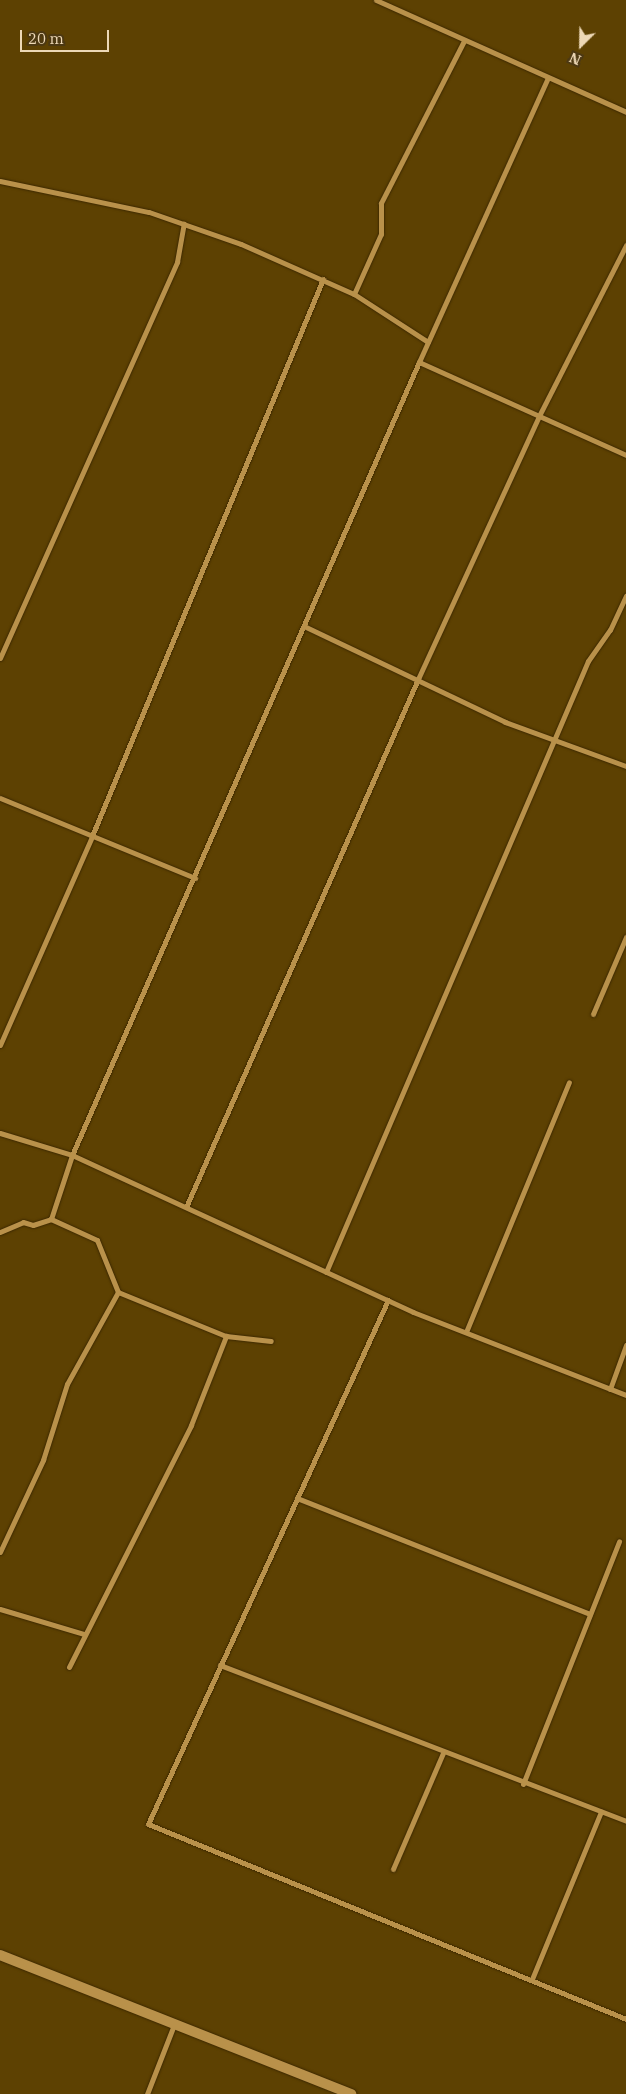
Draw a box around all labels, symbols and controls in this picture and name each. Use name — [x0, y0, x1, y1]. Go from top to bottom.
scale bar — [22, 20, 111, 52]
north arrow — [556, 20, 606, 70]
text: 20 m — [28, 29, 64, 48]
text: N — [567, 48, 584, 69]

